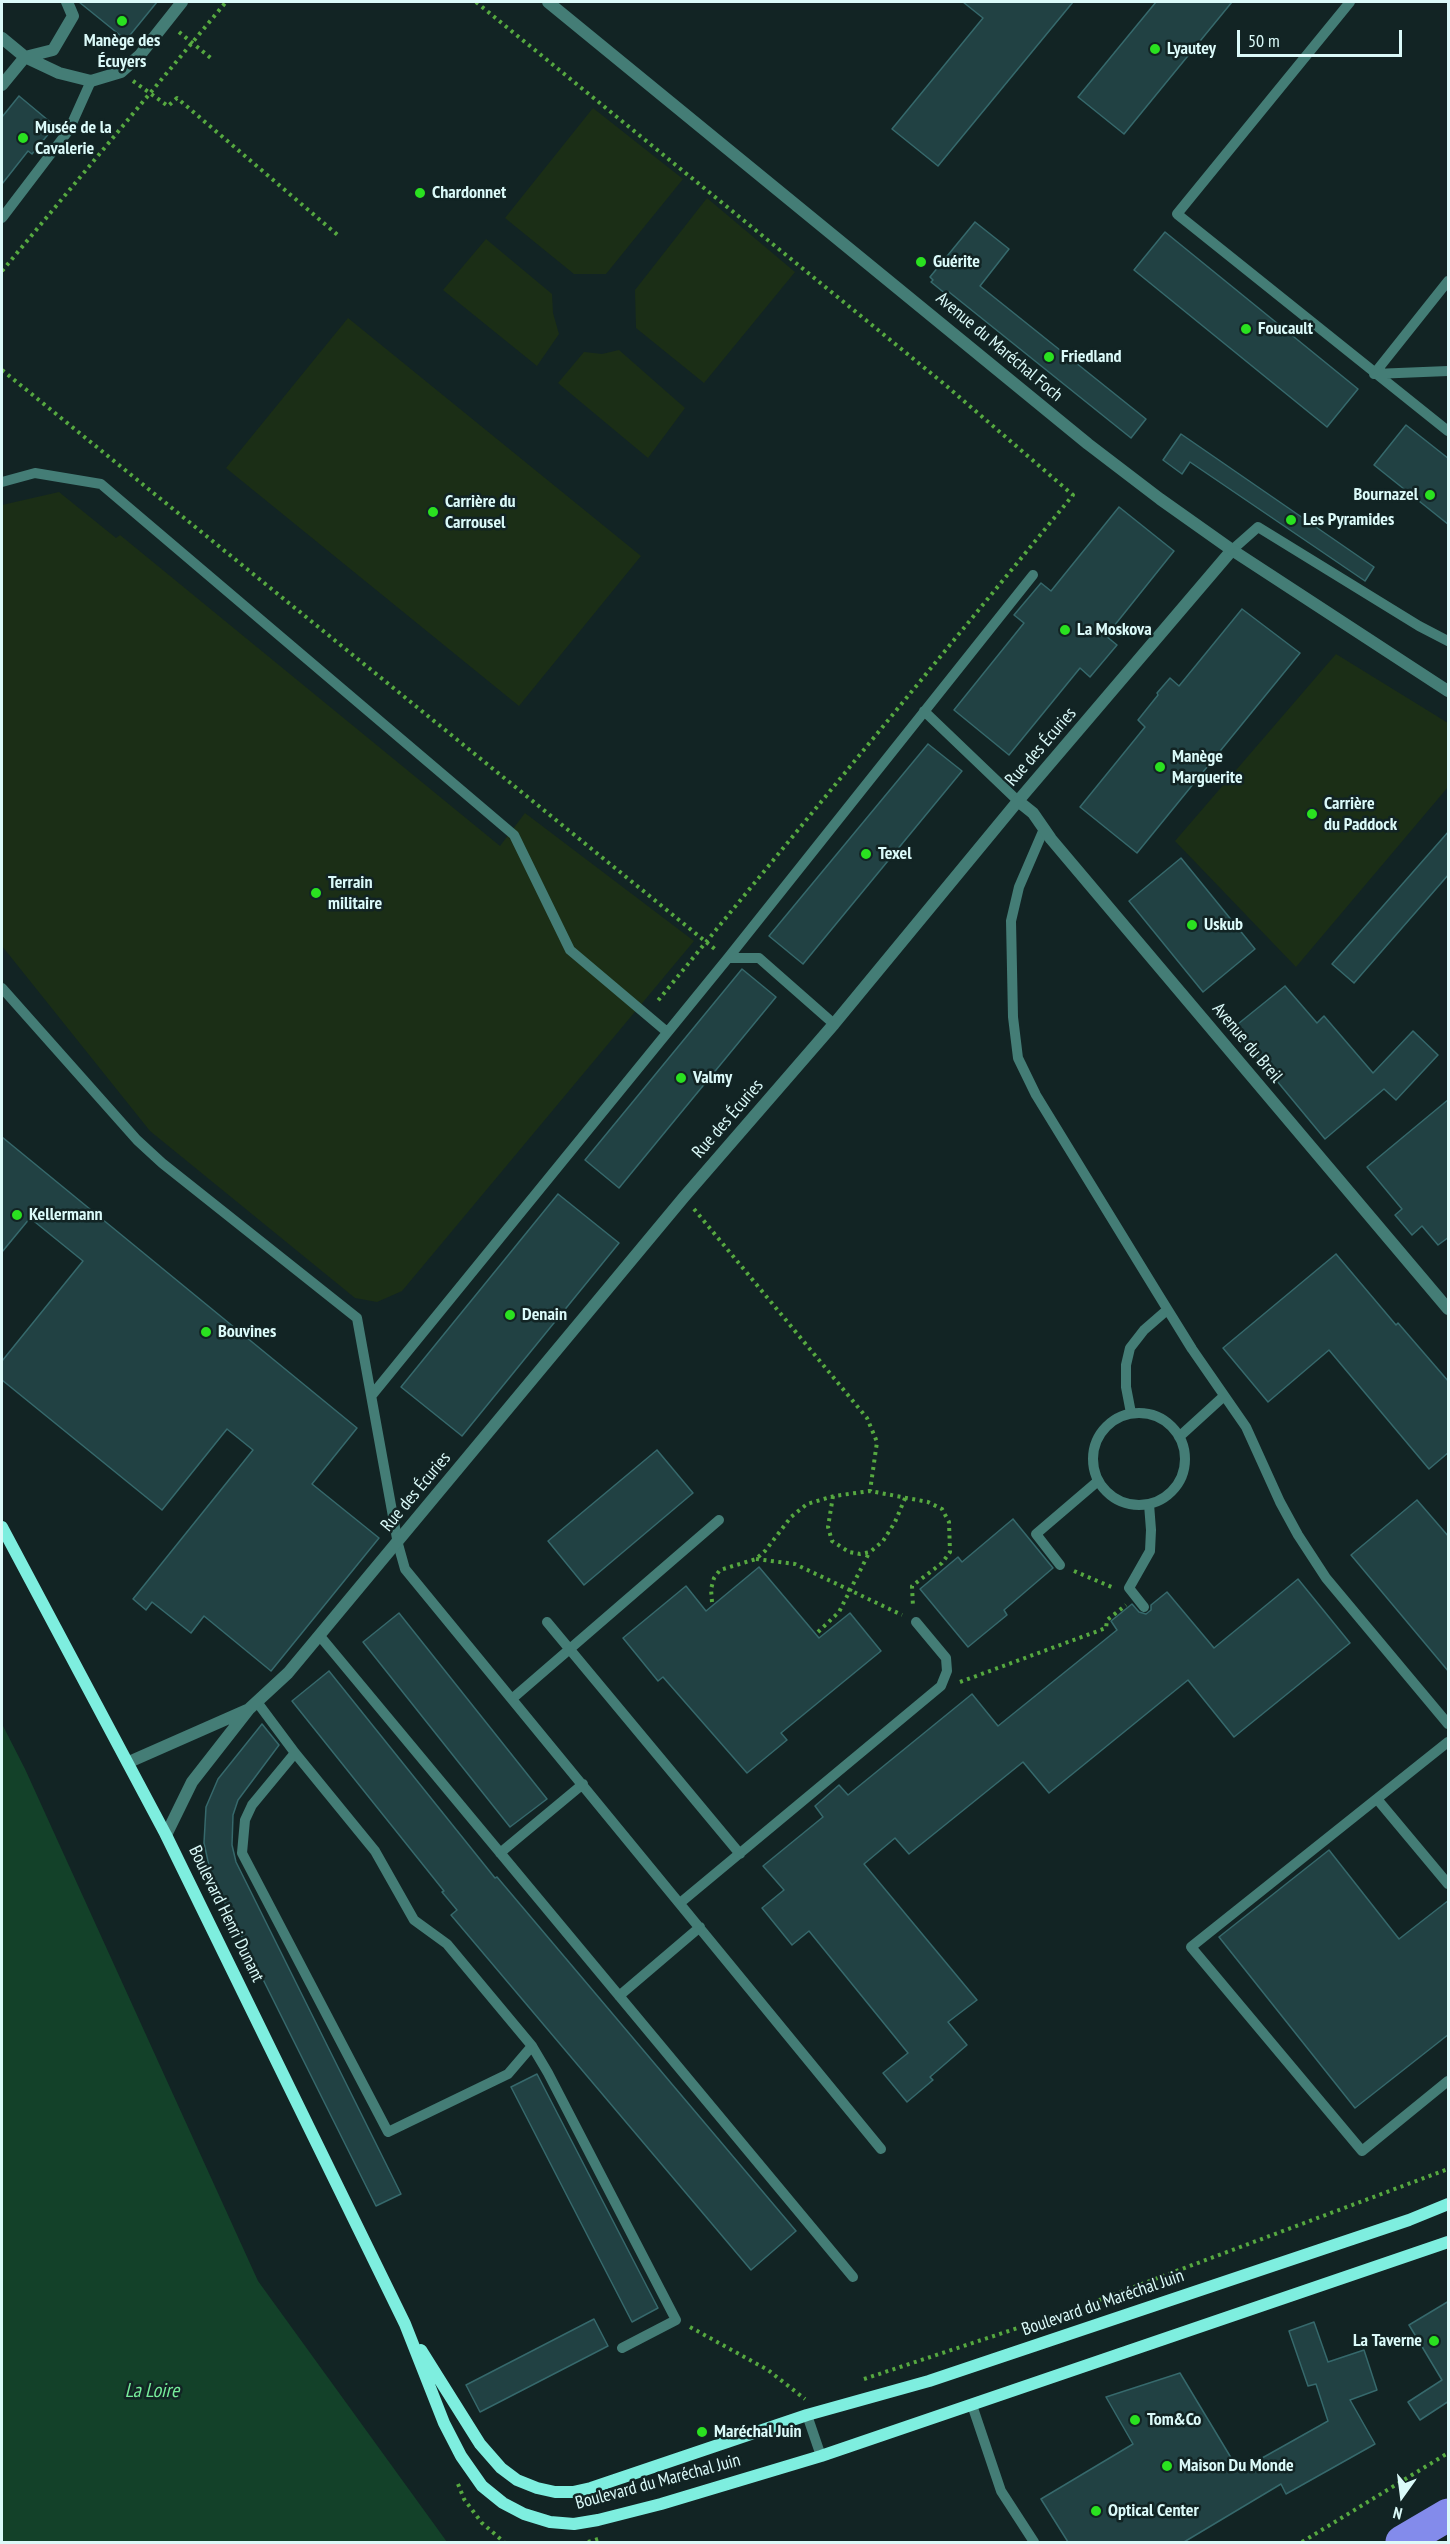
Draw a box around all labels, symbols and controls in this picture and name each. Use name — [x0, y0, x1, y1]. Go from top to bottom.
marker: Manège des Écuyers — [115, 14, 129, 28]
scale bar — [1240, 18, 1405, 56]
text: 50 m — [1248, 29, 1280, 52]
place label: Manège des Écuyers — [84, 30, 160, 72]
place label: Lyautey — [1167, 38, 1216, 60]
marker: Lyautey — [1148, 42, 1162, 56]
place label: Musée de la Cavalerie — [35, 117, 112, 160]
marker: Musée de la Cavalerie — [16, 131, 30, 145]
place label: Chardonnet — [432, 182, 506, 204]
marker: Chardonnet — [413, 186, 427, 200]
place label: Guérite — [933, 251, 980, 273]
marker: Guérite — [914, 255, 928, 269]
street label: Avenue du Maréchal Foch — [931, 288, 1067, 406]
place label: Foucault — [1258, 318, 1313, 340]
marker: Foucault — [1239, 322, 1253, 336]
place label: Friedland — [1061, 346, 1121, 368]
marker: Friedland — [1042, 350, 1056, 364]
place label: Bournazel — [1354, 484, 1418, 506]
marker: Bournazel — [1423, 488, 1437, 502]
place label: Carrière du Carrousel — [445, 491, 516, 534]
marker: Carrière du Carrousel — [426, 505, 440, 519]
place label: Les Pyramides — [1303, 509, 1394, 531]
marker: Les Pyramides — [1284, 513, 1298, 527]
place label: La Moskova — [1077, 619, 1152, 641]
marker: La Moskova — [1058, 623, 1072, 637]
street label: Rue des Écuries — [1001, 703, 1081, 791]
place label: Manège Marguerite — [1172, 746, 1243, 789]
marker: Manège Marguerite — [1153, 760, 1167, 774]
place label: Carrière du Paddock — [1324, 793, 1397, 836]
marker: Carrière du Paddock — [1305, 807, 1319, 821]
place label: Texel — [878, 843, 912, 865]
marker: Texel — [859, 847, 873, 861]
place label: Terrain militaire — [328, 872, 382, 914]
marker: Terrain militaire — [309, 886, 323, 900]
place label: Uskub — [1204, 914, 1243, 936]
marker: Uskub — [1185, 918, 1199, 932]
street label: Avenue du Breil — [1207, 999, 1287, 1087]
place label: Valmy — [693, 1067, 732, 1089]
marker: Valmy — [674, 1071, 688, 1085]
street label: Rue des Écuries — [688, 1075, 768, 1163]
place label: Kellermann — [29, 1204, 103, 1226]
marker: Kellermann — [10, 1208, 24, 1222]
place label: Denain — [522, 1304, 567, 1326]
marker: Denain — [503, 1308, 517, 1322]
place label: Bouvines — [218, 1321, 276, 1343]
marker: Bouvines — [199, 1325, 213, 1339]
street label: Rue des Écuries — [377, 1448, 455, 1536]
street label: Boulevard Henri Dunant — [184, 1842, 268, 1986]
street label: Boulevard du Maréchal Juin — [1019, 2265, 1187, 2341]
place label: La Taverne — [1353, 2330, 1422, 2352]
marker: La Taverne — [1427, 2334, 1441, 2348]
water label: La Loire — [125, 2379, 179, 2403]
place label: Tom&Co — [1147, 2409, 1201, 2431]
marker: Tom&Co — [1128, 2413, 1142, 2427]
place label: Maréchal Juin — [714, 2421, 802, 2443]
marker: Maréchal Juin — [695, 2425, 709, 2439]
street label: Boulevard du Maréchal Juin — [573, 2450, 743, 2514]
place label: Maison Du Monde — [1179, 2455, 1294, 2477]
marker: Maison Du Monde — [1160, 2459, 1174, 2473]
north arrow — [1372, 2466, 1432, 2526]
place label: Optical Center — [1108, 2500, 1199, 2522]
text: N — [1391, 2503, 1404, 2524]
marker: Optical Center — [1089, 2504, 1103, 2518]

